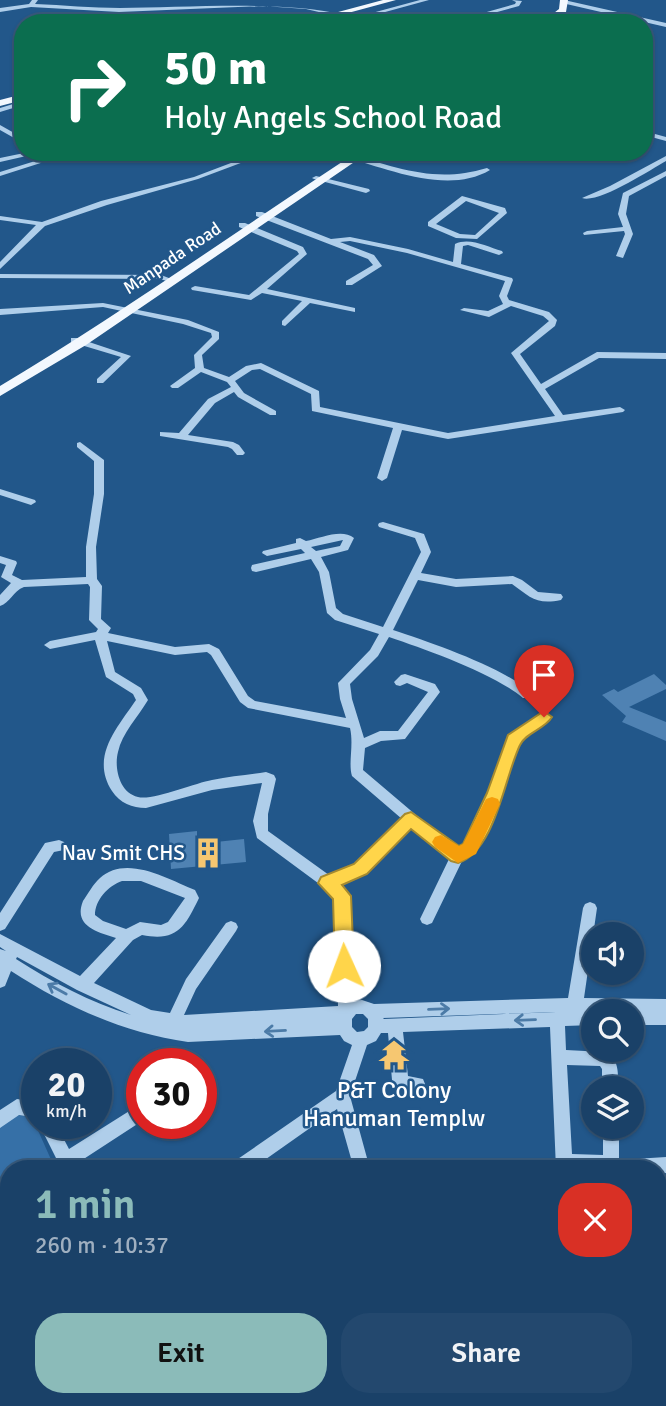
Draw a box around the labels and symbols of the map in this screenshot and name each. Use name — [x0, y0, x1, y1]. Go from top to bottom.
street label: Manpada Road — [119, 217, 225, 299]
pin — [514, 645, 574, 717]
building icon: Nav Smit CHS — [191, 836, 225, 870]
place label: Nav Smit CHS — [62, 840, 185, 866]
position arrow — [307, 929, 381, 1003]
one-way arrow — [48, 982, 68, 996]
one-way arrow — [427, 1002, 450, 1015]
one-way arrow — [514, 1014, 537, 1027]
one-way arrow — [264, 1025, 287, 1038]
temple icon: P&T Colony Hanuman Templw — [377, 1038, 411, 1072]
speed limit sign: 30 — [126, 1048, 217, 1139]
place label: P&T Colony Hanuman Templw — [303, 1075, 485, 1133]

